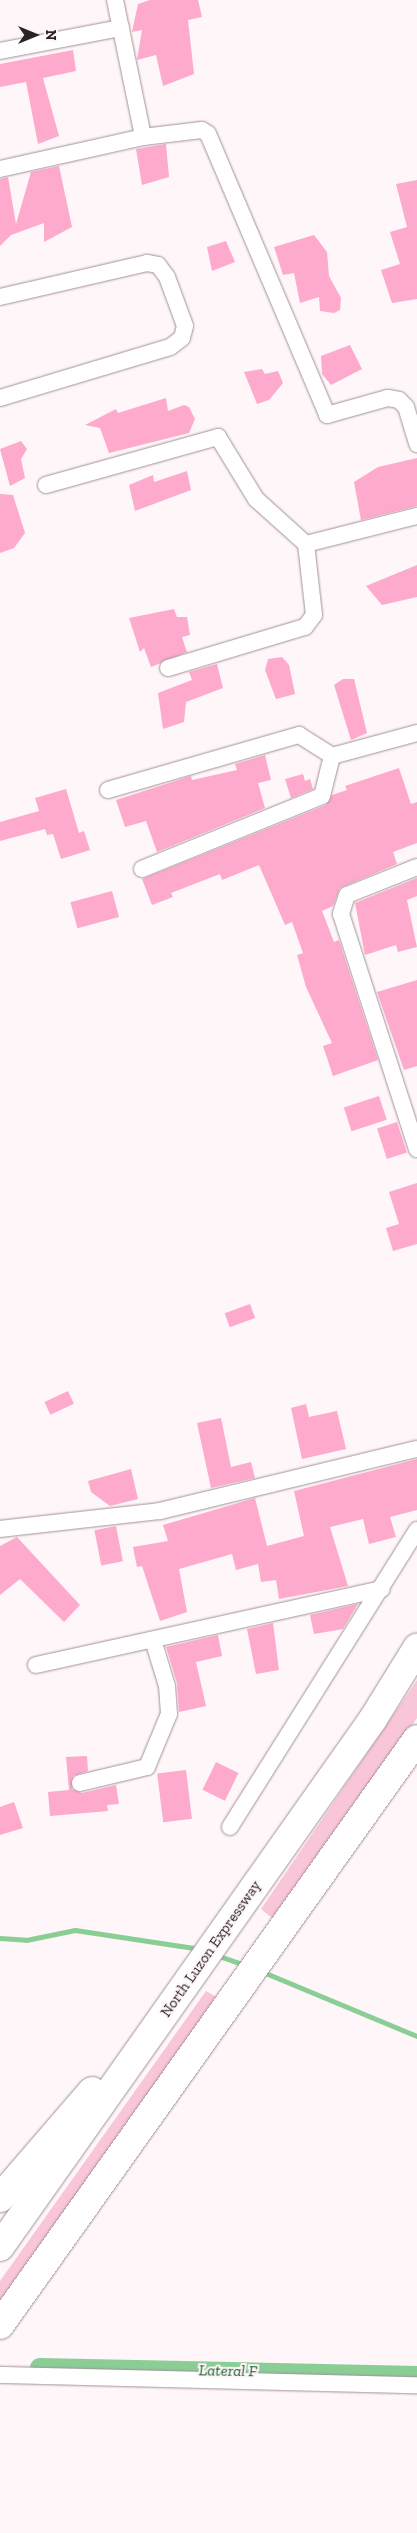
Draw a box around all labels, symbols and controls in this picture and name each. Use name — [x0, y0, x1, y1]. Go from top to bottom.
north arrow — [10, 10, 60, 60]
text: N — [42, 30, 59, 40]
street label: North Luzon Expressway — [157, 1877, 265, 2021]
water label: Lateral F — [199, 2361, 257, 2381]

